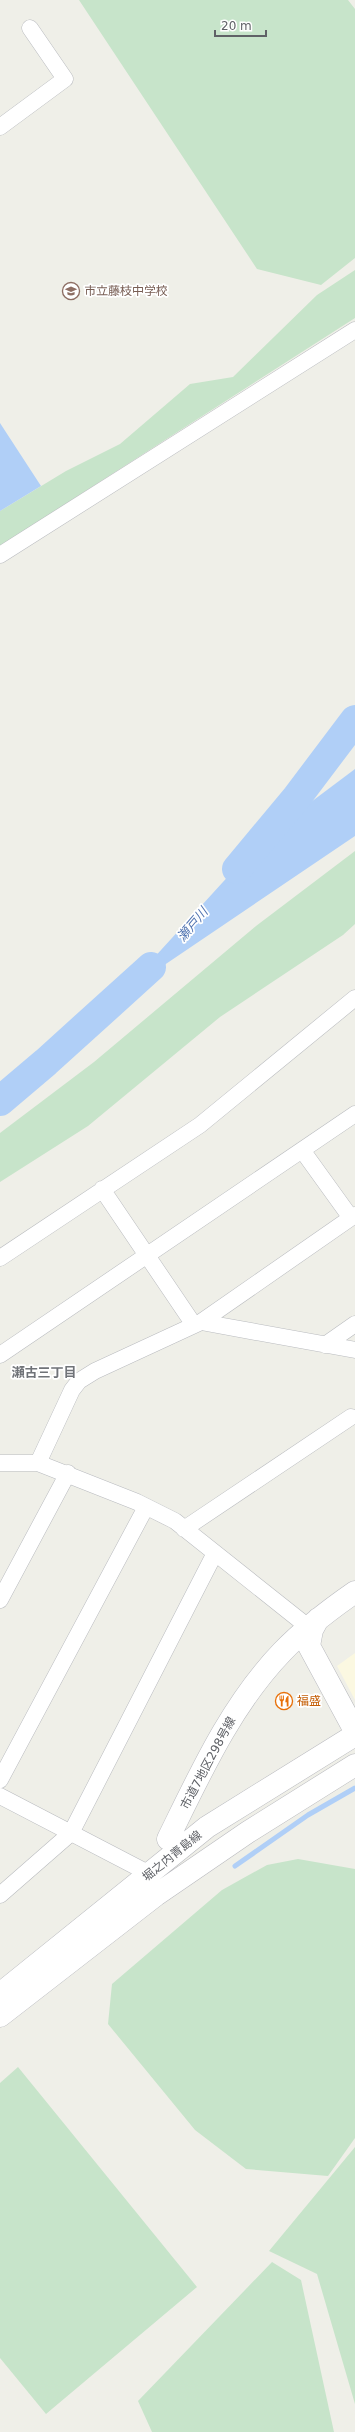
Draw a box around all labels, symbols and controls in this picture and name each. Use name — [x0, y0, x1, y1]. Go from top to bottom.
scale bar — [215, 12, 266, 38]
text: 20 m — [221, 19, 252, 33]
school or university icon: 市立藤枝中学校 — [61, 281, 81, 301]
place label: 市立藤枝中学校 — [84, 284, 168, 298]
water label: 瀬戸川 — [174, 903, 212, 944]
district label: 瀬古三丁目 — [11, 1365, 77, 1380]
restaurant icon: 福盛 — [274, 1691, 294, 1711]
place label: 福盛 — [297, 1694, 321, 1708]
street label: 市道7地区298号線 — [178, 1714, 238, 1812]
street label: 堀之内青島線 — [140, 1828, 204, 1884]

